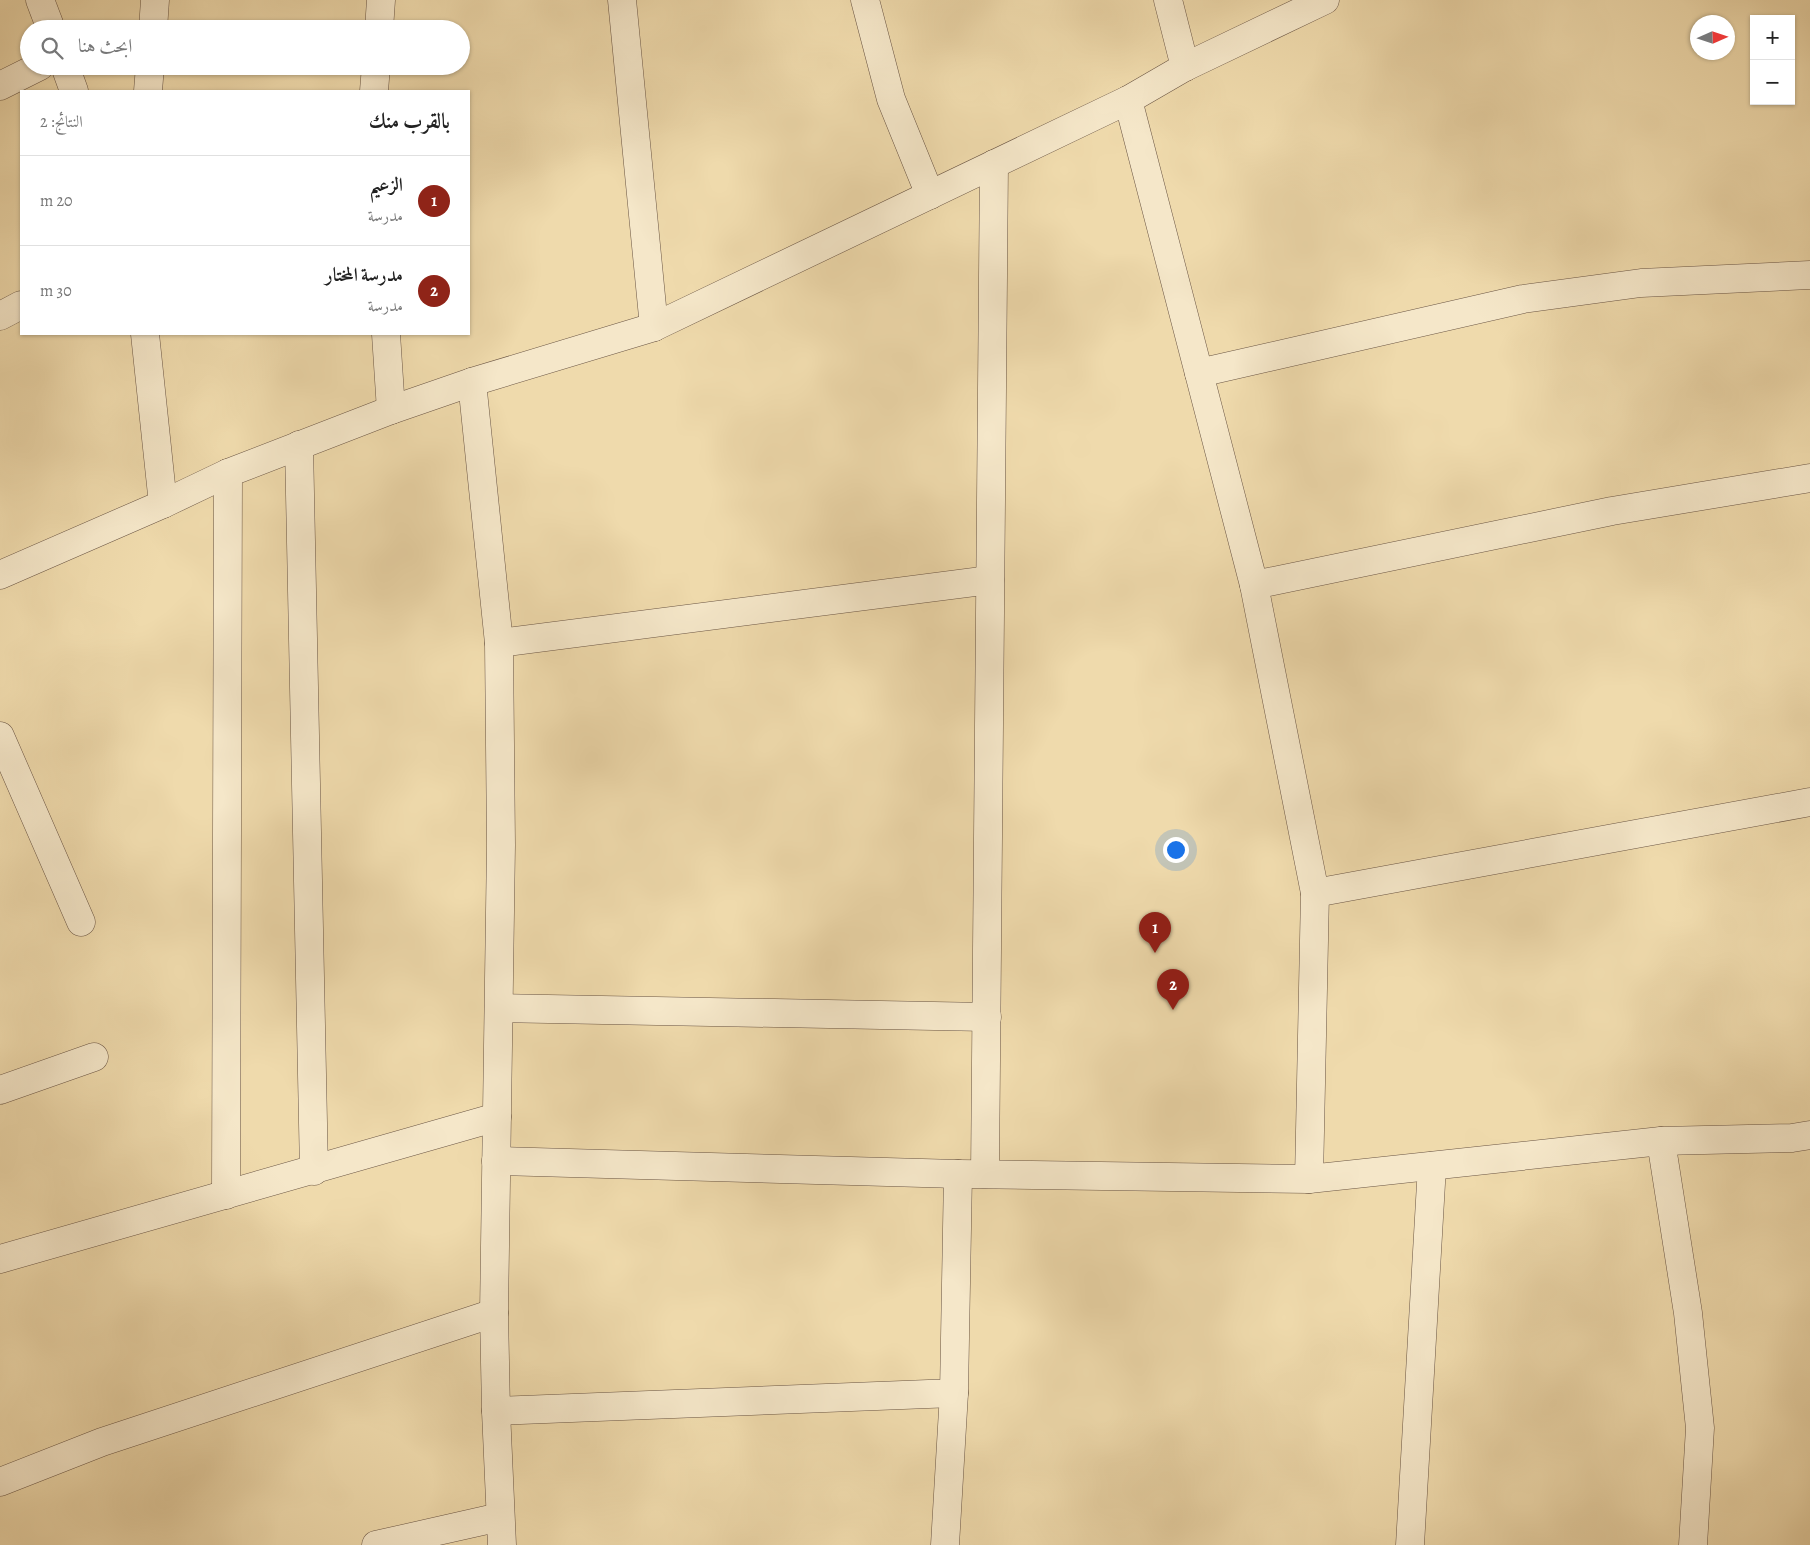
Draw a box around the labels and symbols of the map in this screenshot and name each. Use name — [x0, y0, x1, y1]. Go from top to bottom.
north arrow — [1690, 15, 1735, 60]
your location — [1163, 837, 1189, 863]
pin: 1 — [1139, 912, 1171, 953]
pin: 2 — [1157, 969, 1189, 1010]

